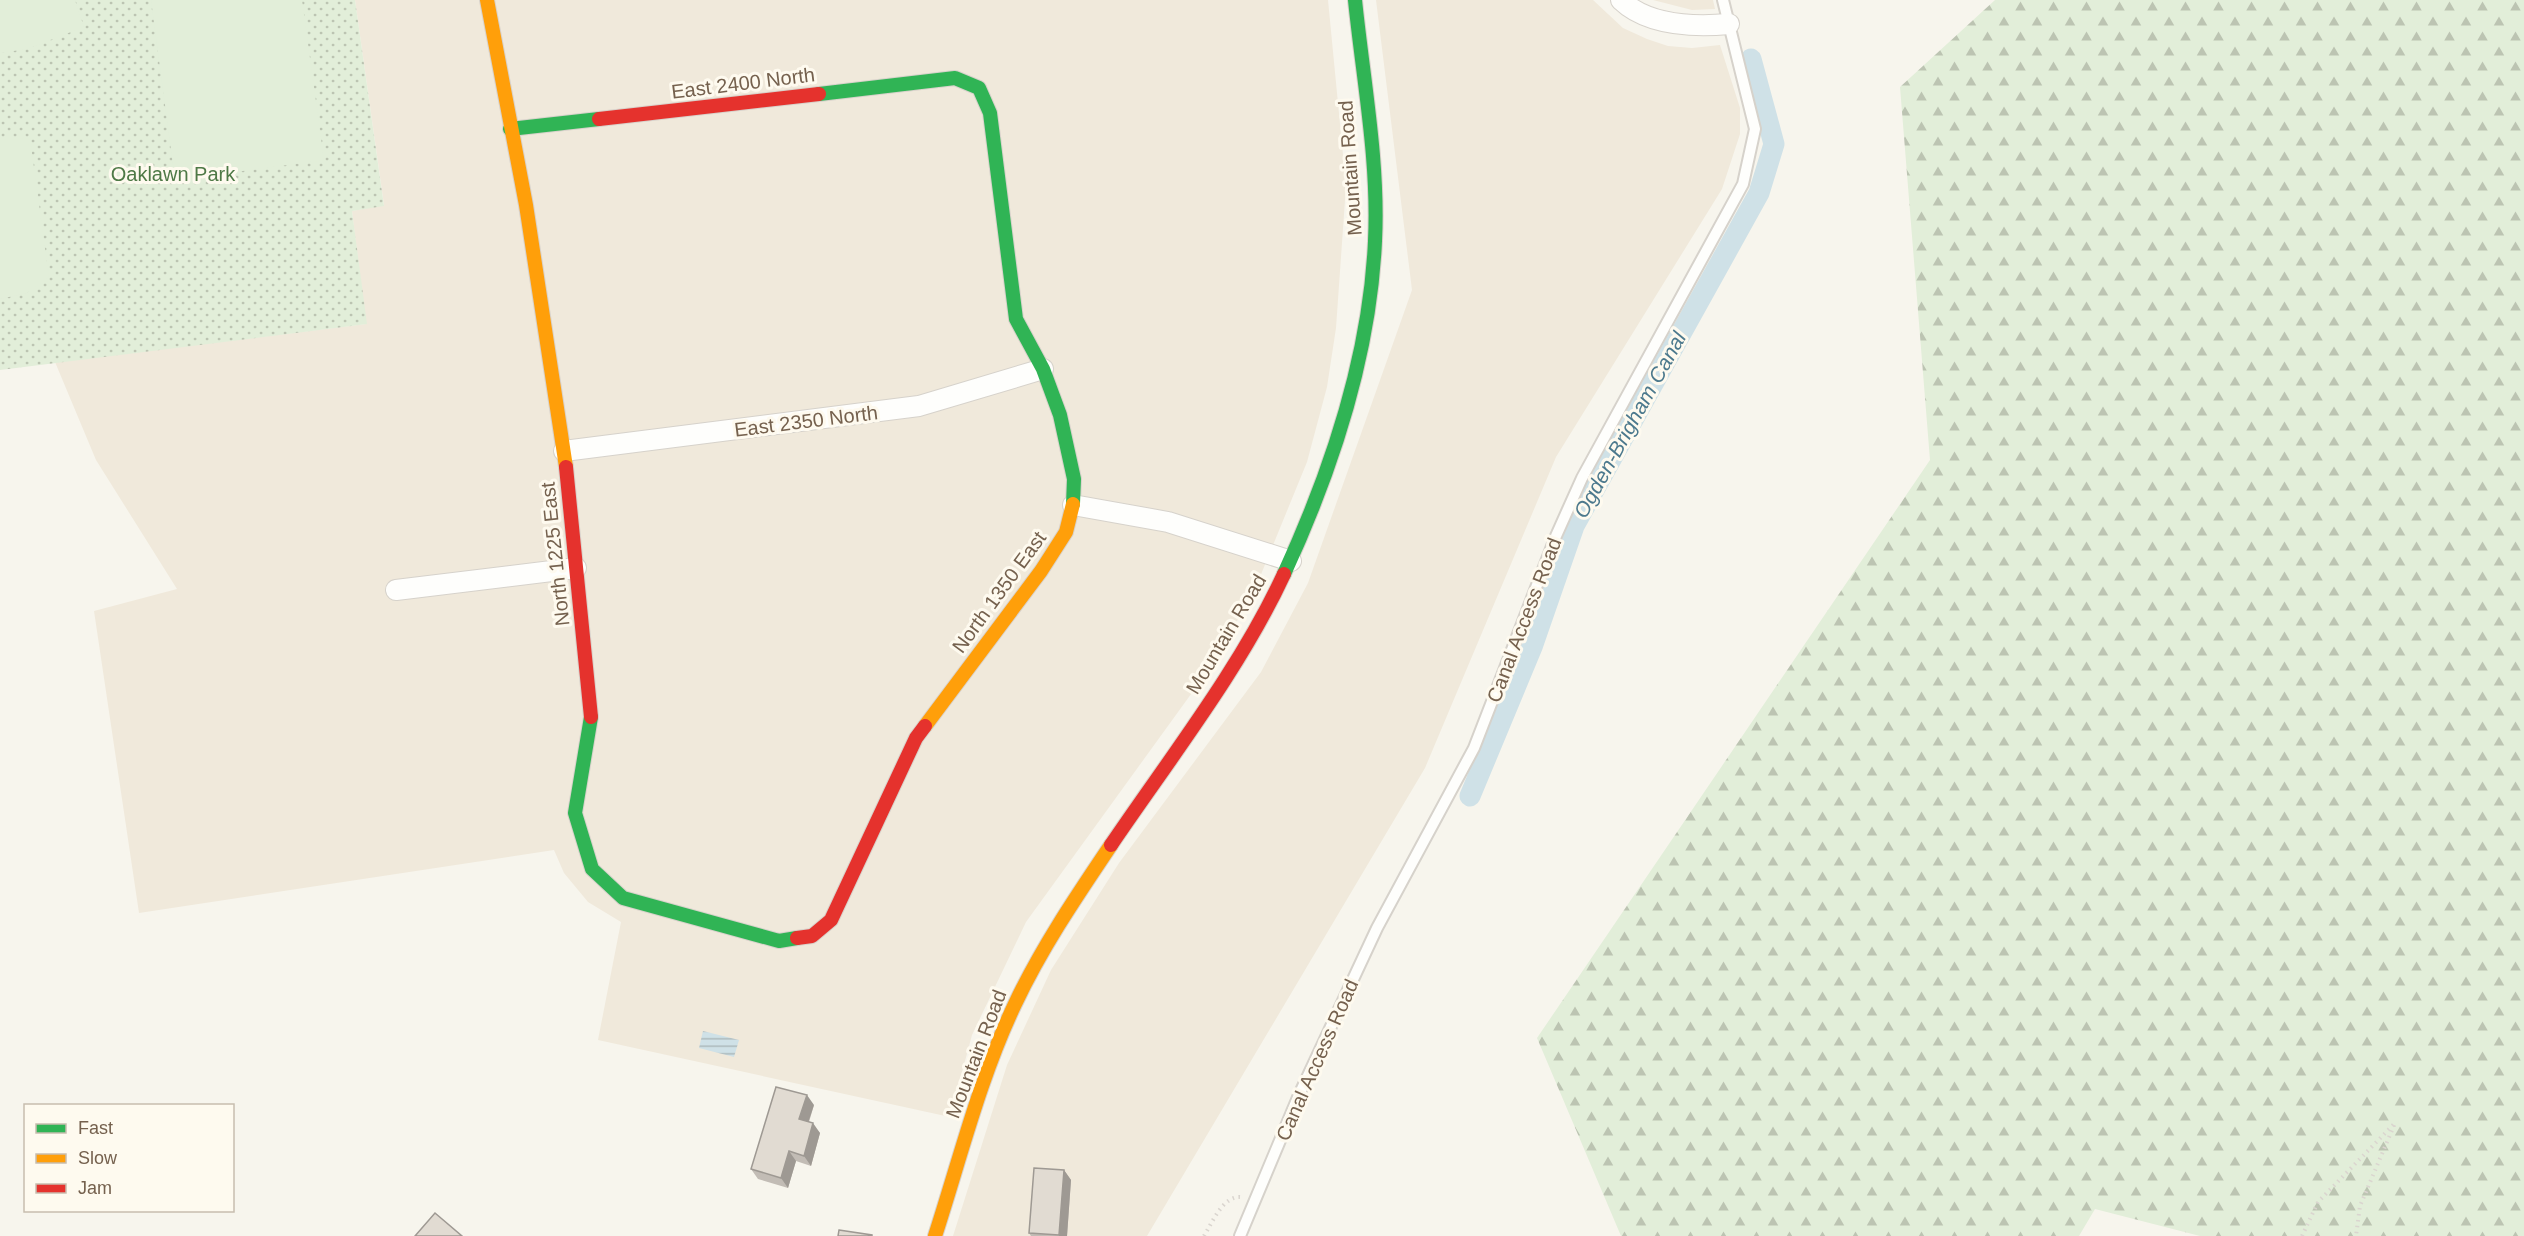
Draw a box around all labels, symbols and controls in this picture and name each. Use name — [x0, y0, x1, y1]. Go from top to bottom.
street label: East 2400 North — [670, 63, 816, 103]
street label: Mountain Road — [1334, 100, 1366, 236]
park label: Oaklawn Park — [111, 163, 236, 185]
water label: Ogden-Brigham Canal — [1569, 327, 1691, 522]
street label: East 2350 North — [733, 401, 879, 441]
street label: North 1225 East — [536, 481, 573, 627]
street label: North 1350 East — [948, 527, 1051, 657]
street label: Canal Access Road — [1482, 535, 1566, 705]
street label: Mountain Road — [1182, 570, 1270, 698]
street label: Canal Access Road — [1271, 976, 1363, 1144]
street label: Mountain Road — [941, 987, 1011, 1121]
legend — [24, 1104, 234, 1212]
text: Fast — [78, 1118, 113, 1138]
text: Slow — [78, 1148, 118, 1168]
text: Jam — [78, 1178, 112, 1198]

